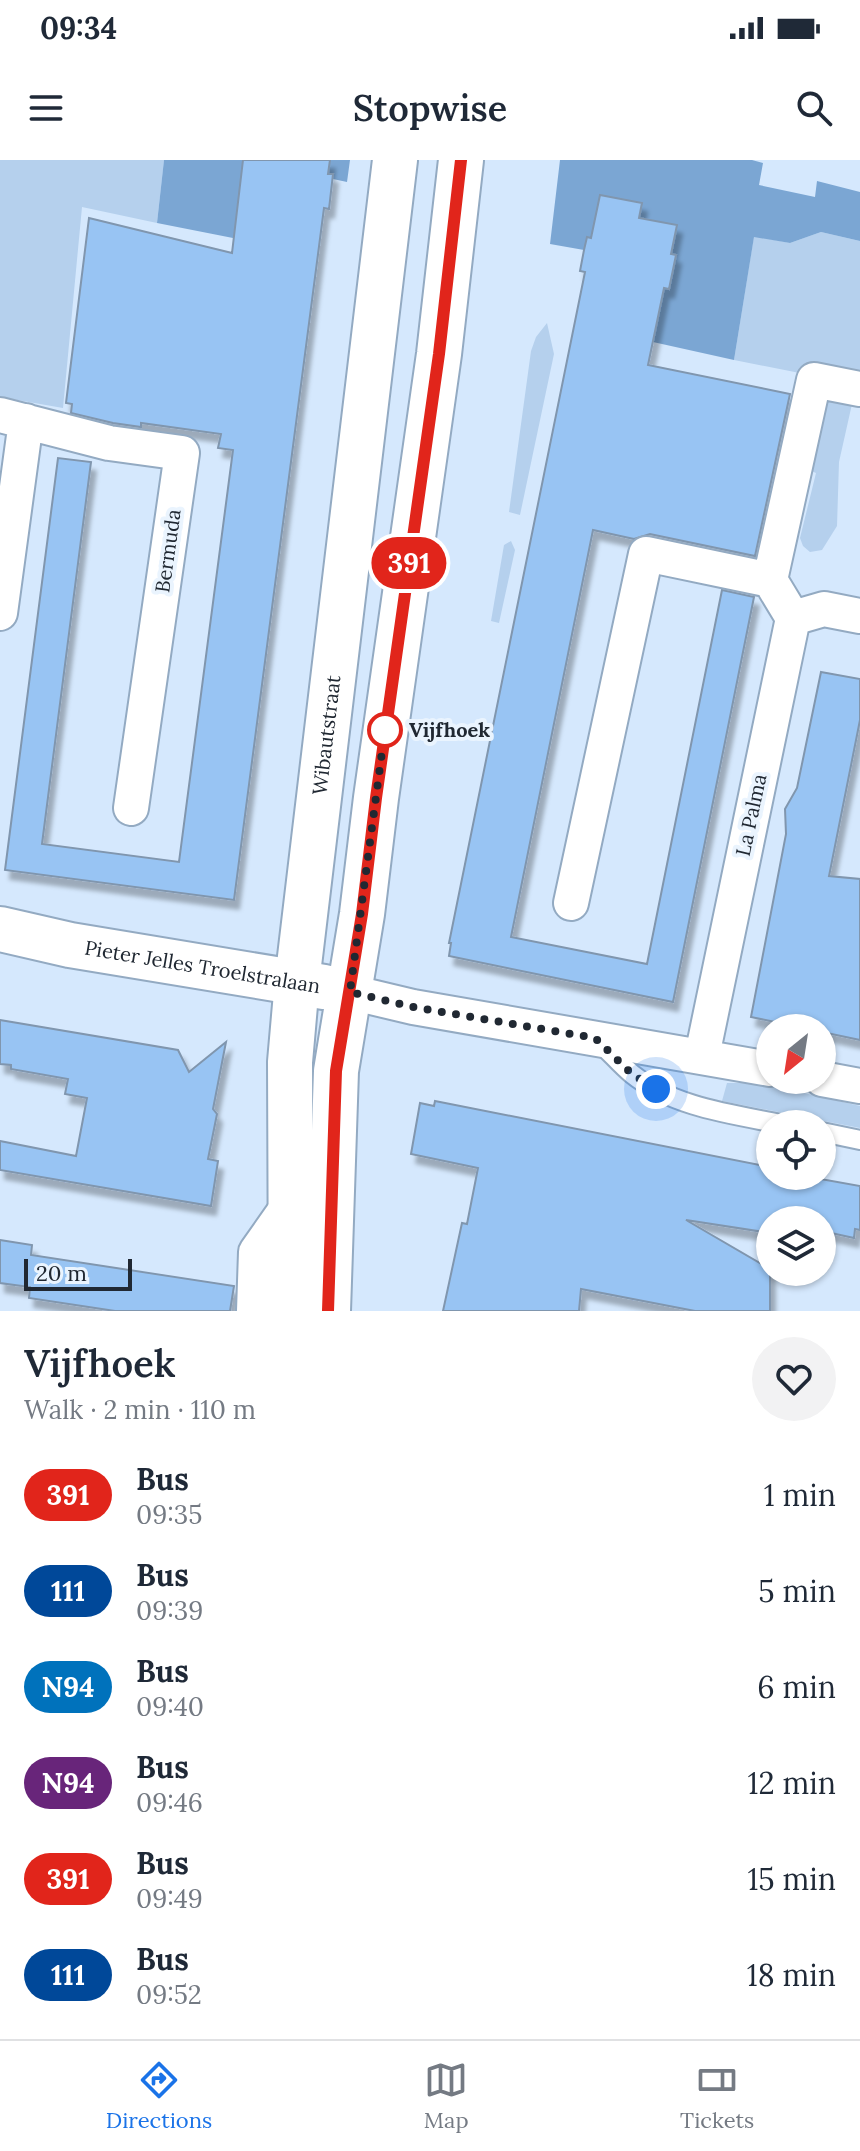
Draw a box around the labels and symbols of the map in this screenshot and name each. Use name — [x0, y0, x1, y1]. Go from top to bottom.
street label: Bermuda — [149, 508, 186, 594]
line badge: 391 — [363, 537, 455, 589]
street label: Wibautstraat — [306, 673, 346, 796]
marker: Vijfhoek — [368, 713, 402, 747]
place label: Vijfhoek — [409, 717, 490, 742]
street label: La Palma — [730, 771, 771, 858]
street label: Pieter Jelles Troelstralaan — [83, 935, 322, 998]
north arrow — [756, 1014, 836, 1094]
your location — [636, 1069, 676, 1109]
scale bar — [24, 1255, 132, 1291]

